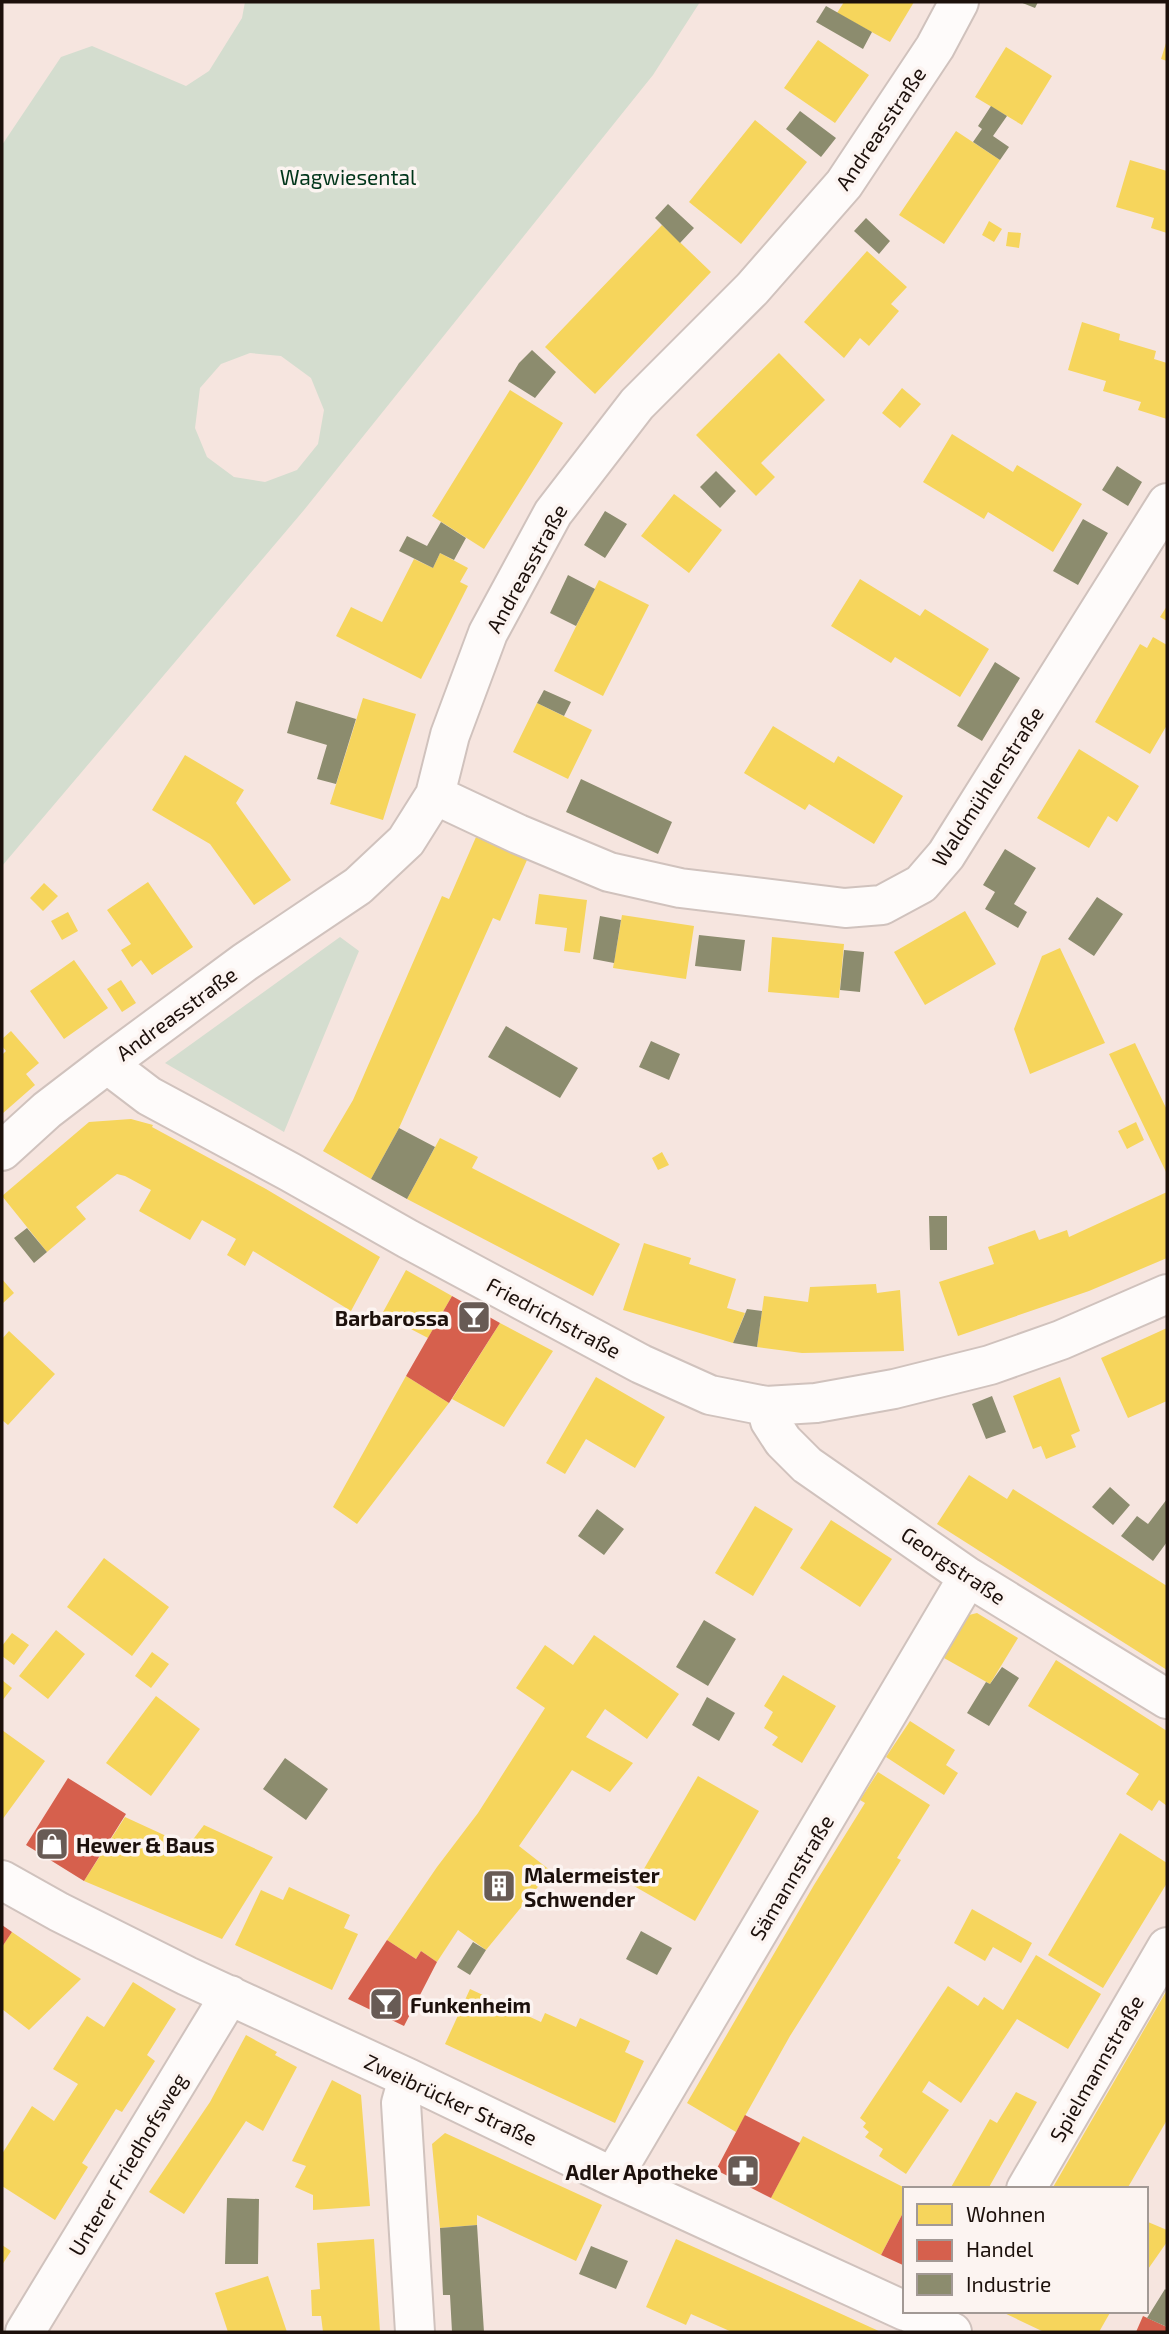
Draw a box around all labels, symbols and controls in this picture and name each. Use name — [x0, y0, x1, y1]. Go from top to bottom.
street label: Andreasstraße — [830, 62, 930, 194]
park label: Wagwiesental — [280, 164, 417, 189]
street label: Andreasstraße — [480, 499, 572, 637]
street label: Waldmühlenstraße — [926, 701, 1048, 871]
street label: Andreasstraße — [111, 961, 241, 1065]
street label: Friedrichstraße — [483, 1271, 625, 1363]
bar icon: Barbarossa — [455, 1298, 493, 1336]
place label: Barbarossa — [335, 1305, 449, 1330]
street label: Georgstraße — [897, 1521, 1011, 1609]
street label: Sämannstraße — [744, 1810, 838, 1944]
shop icon: Hewer & Baus — [33, 1825, 71, 1863]
place label: Hewer & Baus — [76, 1832, 215, 1857]
place label: Malermeister Schwender — [524, 1862, 660, 1911]
building icon: Malermeister Schwender — [480, 1867, 518, 1905]
bar icon: Funkenheim — [367, 1985, 405, 2023]
street label: Spielmannstraße — [1044, 1990, 1148, 2146]
place label: Funkenheim — [410, 1992, 531, 2017]
street label: Zweibrücker Straße — [361, 2048, 541, 2150]
street label: Unterer Friedhofsweg — [63, 2068, 192, 2260]
pharmacy icon: Adler Apotheke — [724, 2152, 762, 2190]
place label: Adler Apotheke — [565, 2159, 718, 2184]
legend — [903, 2187, 1148, 2313]
text: Wohnen — [966, 2201, 1045, 2226]
text: Handel — [966, 2236, 1034, 2261]
text: Industrie — [966, 2271, 1051, 2296]

